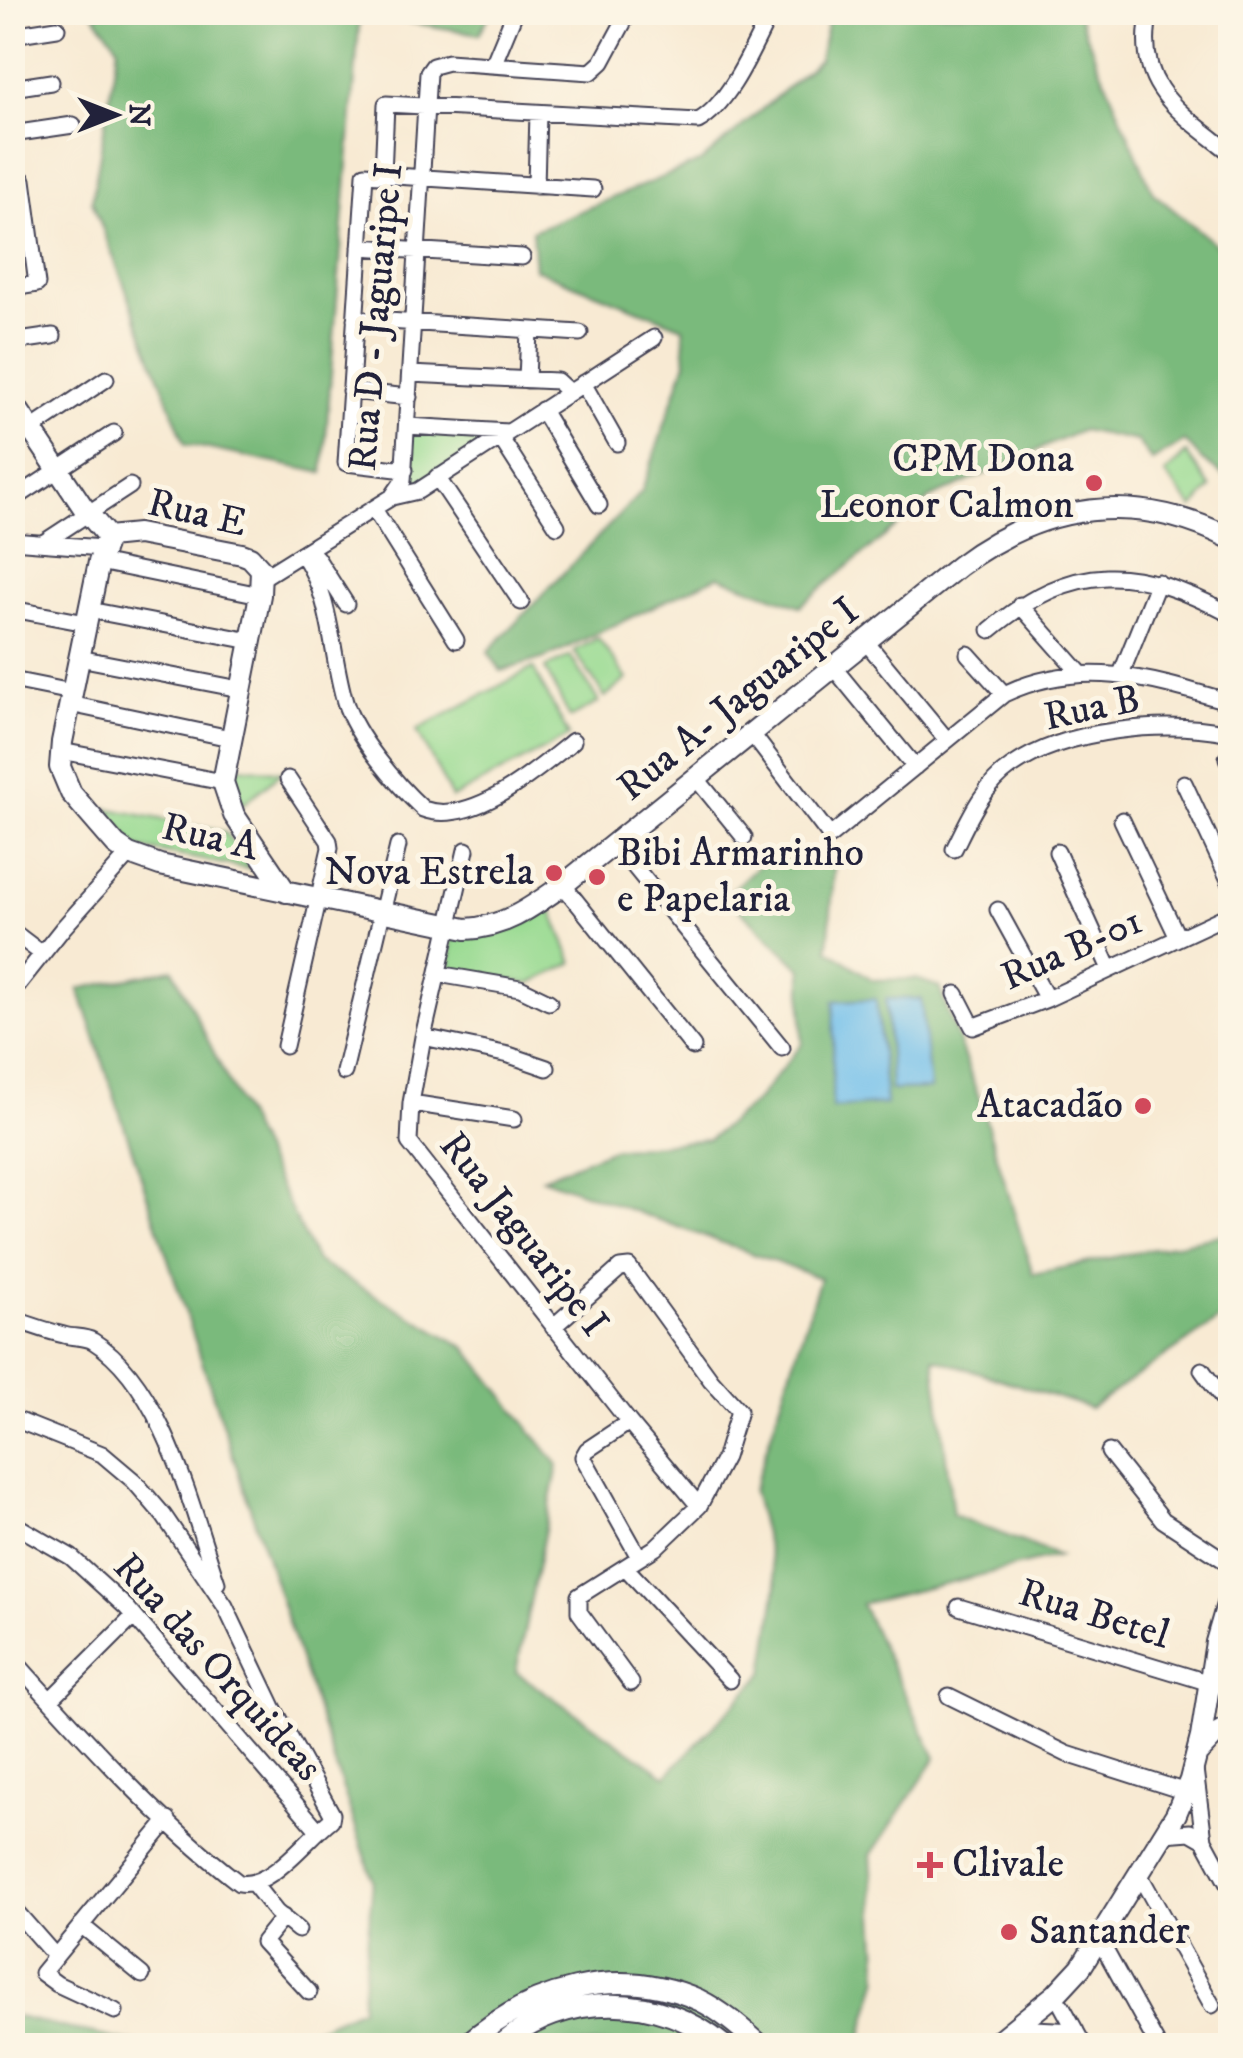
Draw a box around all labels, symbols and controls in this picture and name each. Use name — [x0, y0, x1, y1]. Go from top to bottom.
north arrow — [65, 65, 165, 165]
text: N — [121, 104, 156, 127]
street label: Rua D - Jaguaripe I — [339, 161, 415, 473]
place label: CPM Dona Leonor Calmon — [820, 435, 1074, 531]
marker: CPM Dona Leonor Calmon — [1083, 472, 1105, 494]
street label: Rua E — [143, 478, 251, 550]
street label: Rua A- Jaguaripe I — [608, 587, 870, 813]
street label: Rua B — [1039, 674, 1145, 744]
street label: Rua A — [157, 803, 263, 873]
place label: Bibi Armarinho e Papelaria — [617, 829, 864, 925]
place label: Nova Estrela — [324, 848, 534, 898]
marker: Nova Estrela — [543, 862, 565, 884]
marker: Bibi Armarinho e Papelaria — [586, 866, 608, 888]
street label: Rua B-01 — [994, 897, 1150, 1003]
place label: Atacadão — [977, 1081, 1123, 1131]
marker: Atacadão — [1132, 1095, 1154, 1117]
street label: Rua Jaguaripe I — [427, 1123, 619, 1347]
street label: Rua das Orquideas — [101, 1544, 333, 1792]
street label: Rua Betel — [1013, 1568, 1175, 1662]
place label: Clivale — [952, 1840, 1064, 1890]
marker: Clivale — [917, 1852, 943, 1878]
place label: Santander — [1029, 1907, 1190, 1957]
marker: Santander — [998, 1921, 1020, 1943]

